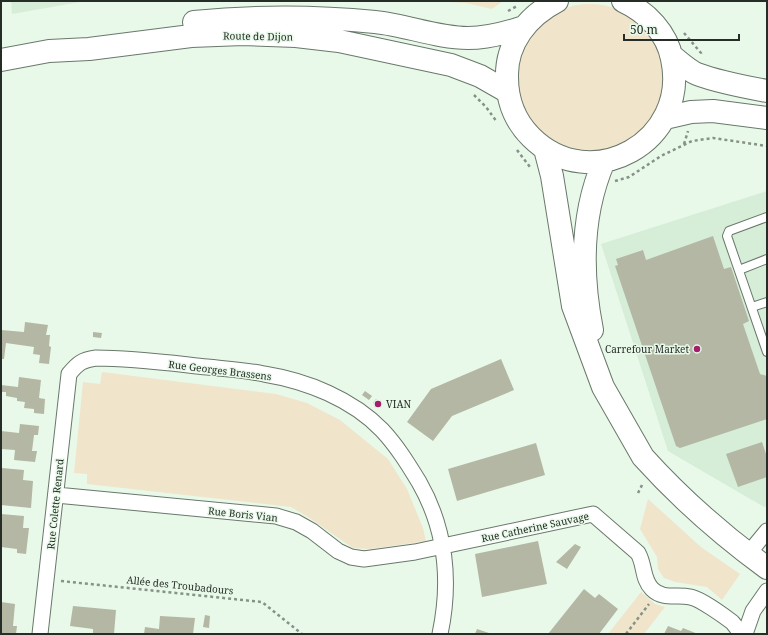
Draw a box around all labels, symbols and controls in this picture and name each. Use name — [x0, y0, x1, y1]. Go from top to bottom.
scale bar — [624, 16, 739, 42]
text: 50 m — [630, 21, 658, 38]
street label: Route de Dijon — [223, 28, 294, 44]
place label: Carrefour Market — [605, 342, 689, 356]
marker: Carrefour Market — [692, 344, 702, 354]
street label: Rue Georges Brassens — [168, 357, 273, 383]
place label: VIAN — [386, 397, 411, 411]
marker: VIAN — [373, 399, 383, 409]
street label: Rue Colette Renard — [43, 458, 67, 550]
street label: Rue Boris Vian — [207, 503, 279, 525]
street label: Rue Catherine Sauvage — [480, 509, 590, 545]
street label: Allée des Troubadours — [126, 572, 235, 598]

